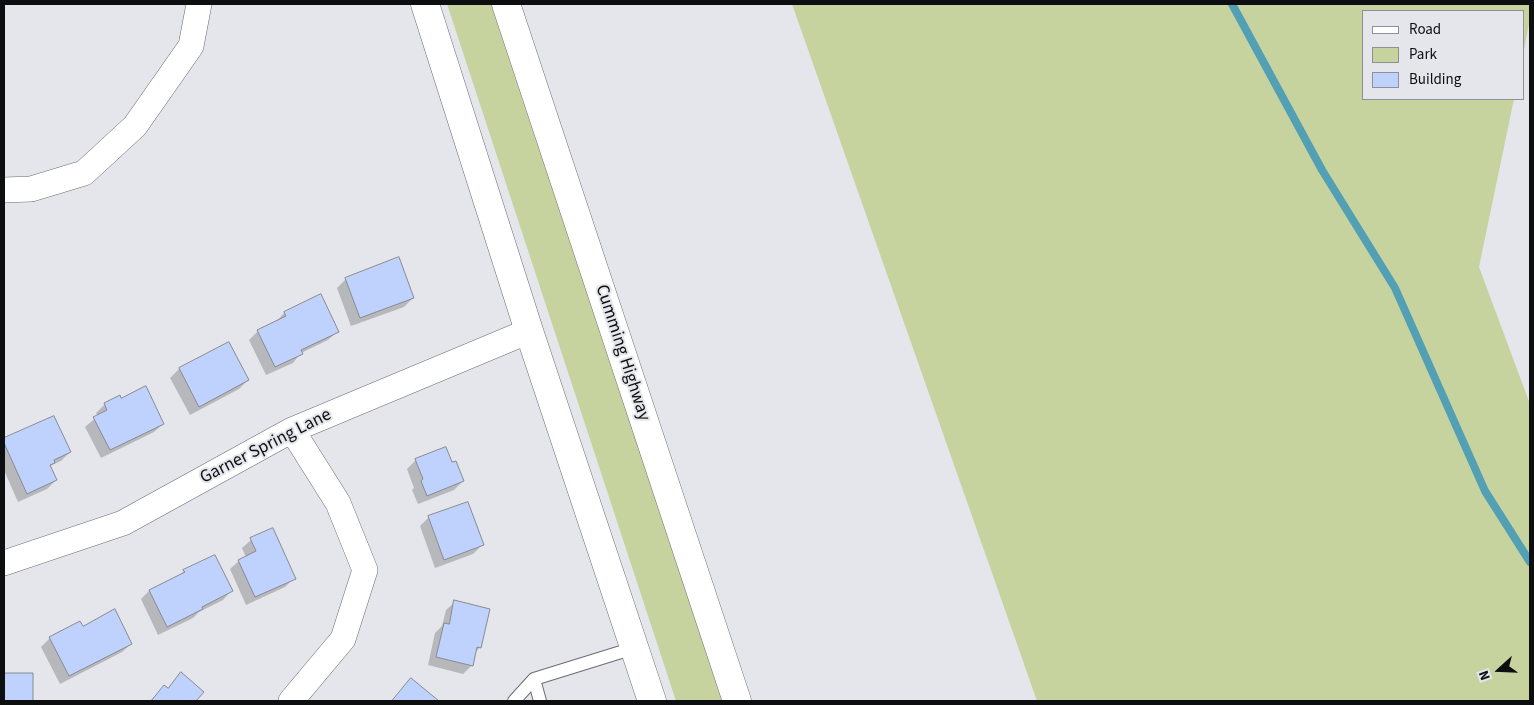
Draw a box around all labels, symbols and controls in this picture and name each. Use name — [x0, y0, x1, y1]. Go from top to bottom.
legend — [1362, 10, 1524, 100]
text: Road — [1409, 19, 1441, 40]
text: Park — [1409, 44, 1437, 65]
text: Building — [1409, 69, 1461, 90]
street label: Cumming Highway — [590, 282, 654, 424]
street label: Garner Spring Lane — [197, 405, 335, 489]
north arrow — [1474, 645, 1524, 695]
text: N — [1474, 667, 1496, 683]

